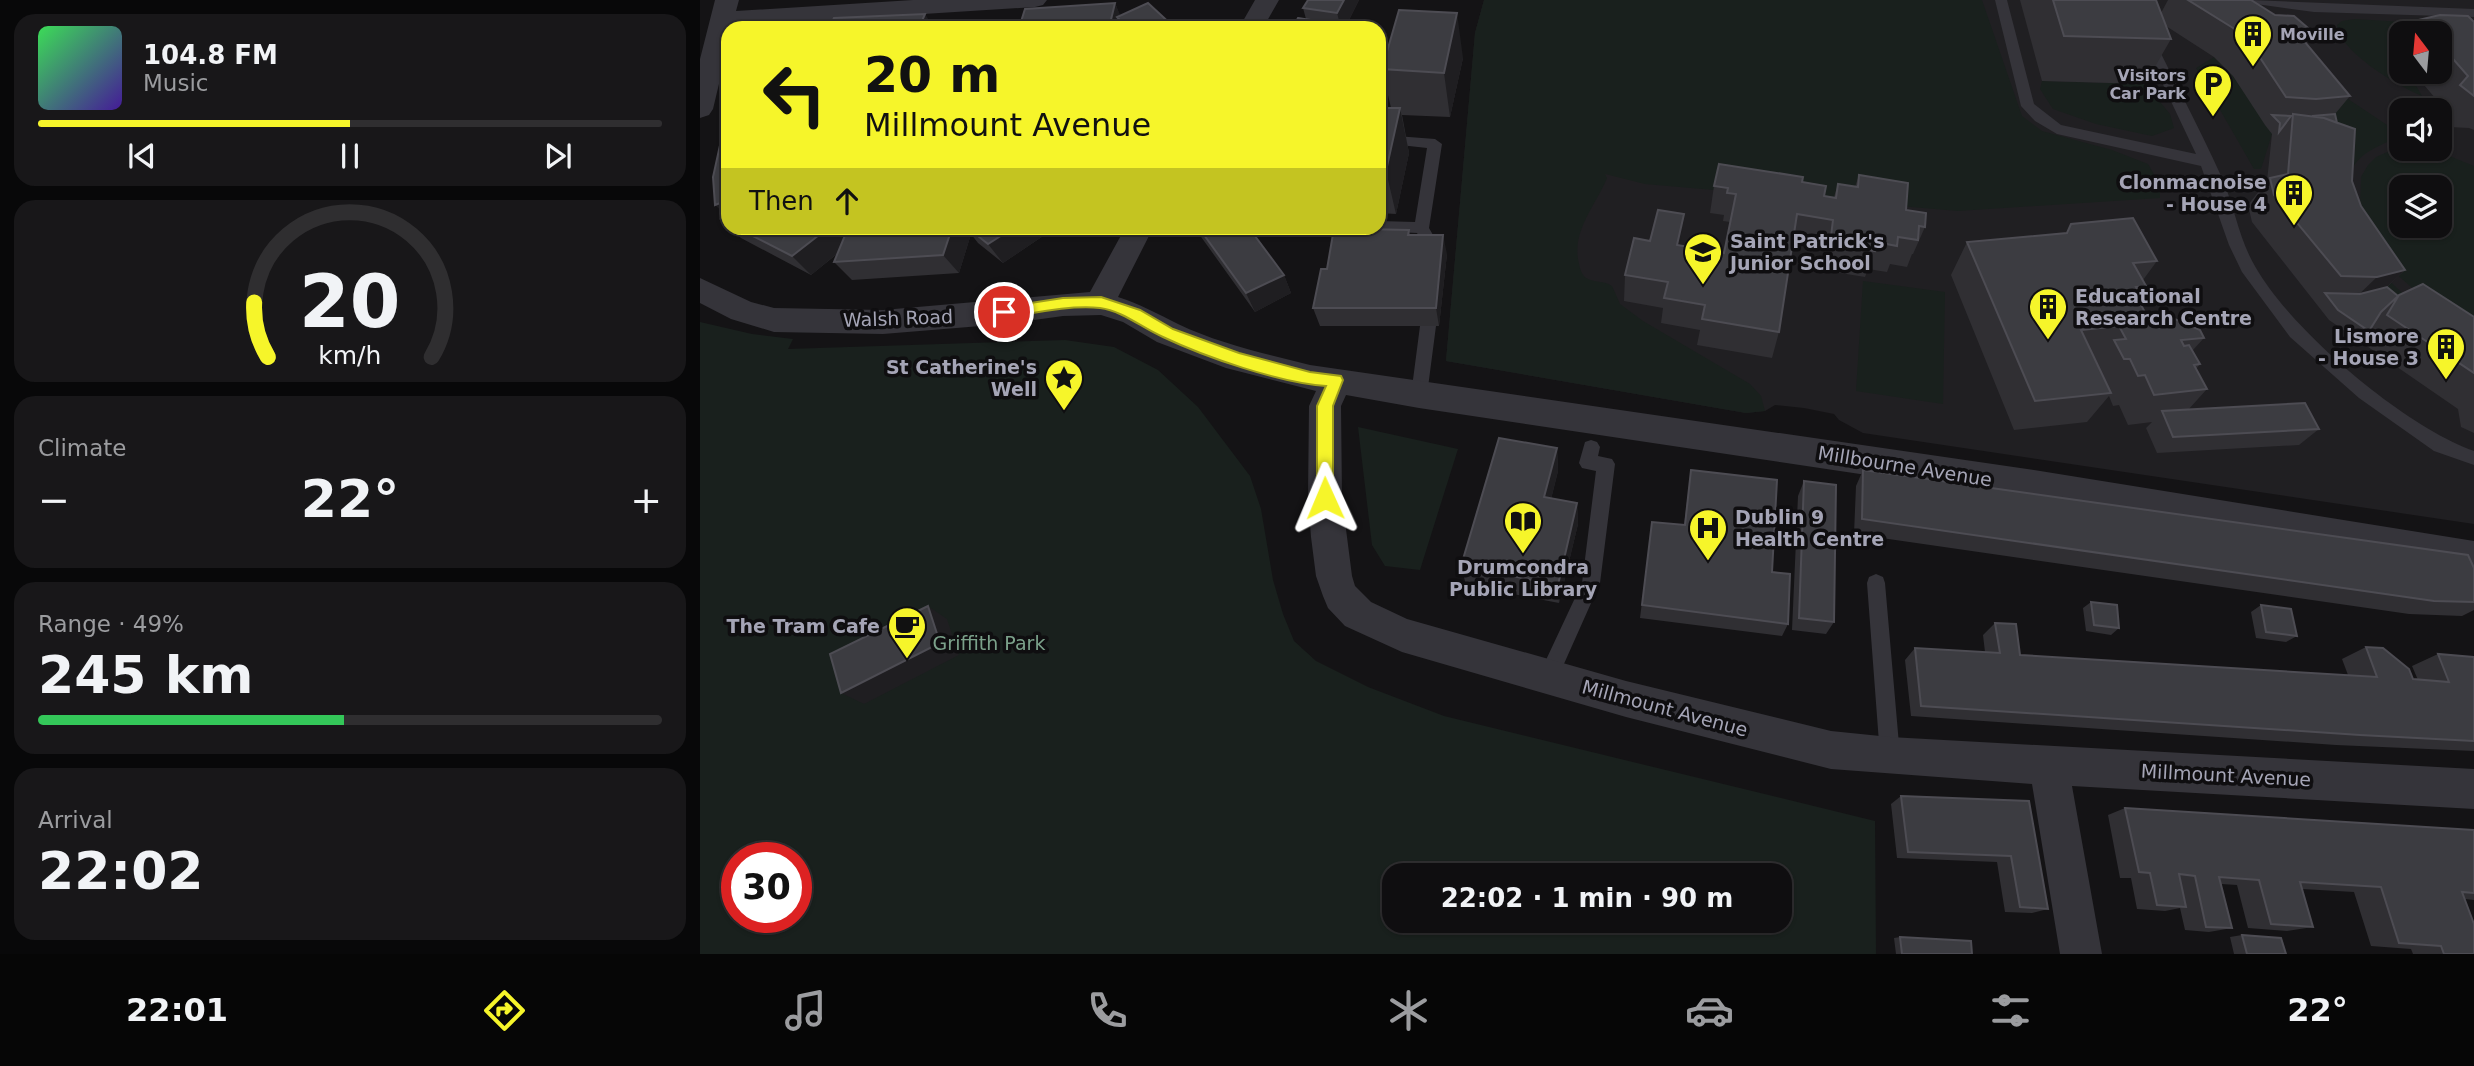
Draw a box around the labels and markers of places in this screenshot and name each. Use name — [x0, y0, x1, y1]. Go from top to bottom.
building icon: Moville — [2232, 13, 2274, 68]
place label: Moville — [2280, 25, 2345, 44]
parking icon: Visitors Car Park — [2192, 63, 2234, 118]
place label: Visitors Car Park — [2109, 66, 2186, 103]
place label: Clonmacnoise - House 4 — [2119, 171, 2267, 215]
building icon: Clonmacnoise - House 4 — [2273, 172, 2315, 227]
place label: Saint Patrick's Junior School — [1728, 230, 1884, 274]
school or university icon: Saint Patrick's Junior School — [1682, 231, 1724, 286]
pin — [974, 282, 1034, 342]
place label: Educational Research Centre — [2075, 285, 2252, 329]
building icon: Educational Research Centre — [2027, 286, 2069, 341]
place label: Lismore - House 3 — [2318, 325, 2419, 369]
building icon: Lismore - House 3 — [2425, 326, 2467, 381]
place label: St Catherine's Well — [886, 356, 1037, 400]
place icon: St Catherine's Well — [1043, 357, 1085, 412]
library icon: Drumcondra Public Library — [1502, 500, 1544, 555]
place label: Dublin 9 Health Centre — [1735, 506, 1884, 550]
hospital icon: Dublin 9 Health Centre — [1687, 507, 1729, 562]
place label: Drumcondra Public Library — [1449, 556, 1598, 600]
cafe icon: The Tram Cafe — [886, 605, 928, 660]
place label: The Tram Cafe — [727, 615, 880, 637]

